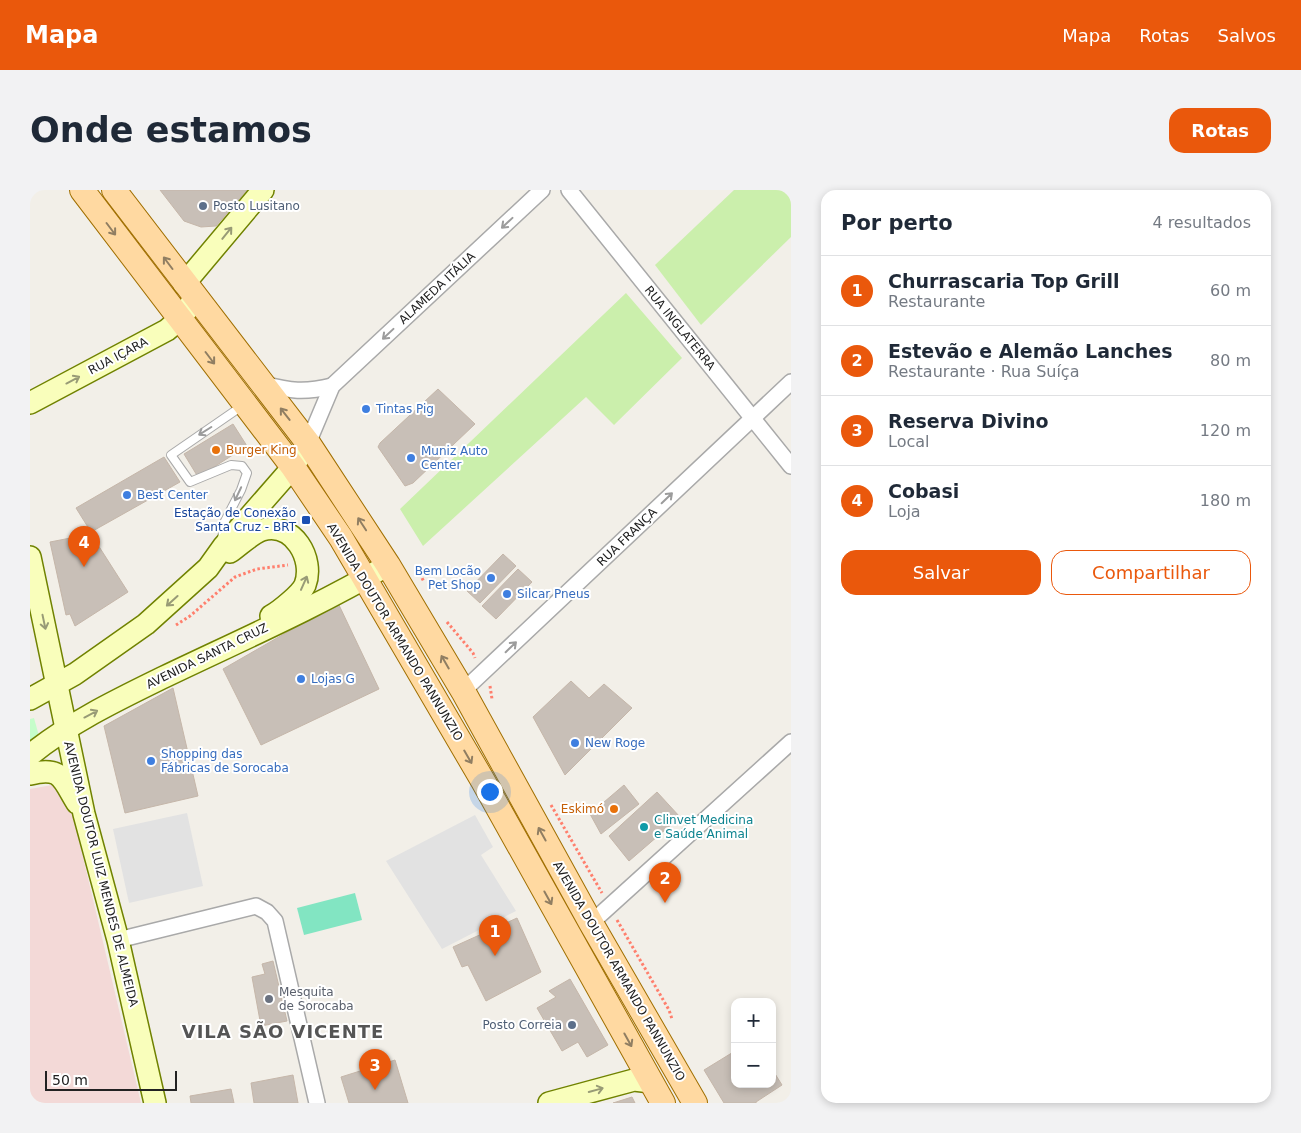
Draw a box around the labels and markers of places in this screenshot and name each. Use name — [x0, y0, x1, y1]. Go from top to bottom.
place label: Posto Lusitano — [213, 199, 300, 213]
marker: Posto Lusitano — [197, 200, 209, 212]
place label: Tintas Pig — [375, 402, 434, 416]
marker: Tintas Pig — [360, 403, 372, 415]
place label: Burger King — [226, 443, 297, 457]
marker: Burger King — [210, 444, 222, 456]
place label: Muniz Auto Center — [421, 444, 488, 472]
marker: Muniz Auto Center — [405, 452, 417, 464]
place label: Best Center — [137, 488, 208, 502]
marker: Best Center — [121, 489, 133, 501]
place label: Estação de Conexão Santa Cruz - BRT — [174, 506, 297, 534]
marker: Estação de Conexão Santa Cruz - BRT — [300, 514, 312, 526]
pin: 4 — [68, 526, 100, 567]
place label: Bem Locão Pet Shop — [415, 564, 481, 592]
marker: Bem Locão Pet Shop — [485, 572, 497, 584]
place label: Silcar Pneus — [517, 587, 590, 601]
marker: Silcar Pneus — [501, 588, 513, 600]
place label: Lojas G — [311, 672, 355, 686]
marker: Lojas G — [295, 673, 307, 685]
place label: New Roge — [585, 736, 645, 750]
marker: New Roge — [569, 737, 581, 749]
place label: Shopping das Fábricas de Sorocaba — [161, 747, 289, 775]
marker: Shopping das Fábricas de Sorocaba — [145, 755, 157, 767]
place label: Eskimó — [561, 802, 604, 816]
marker: Eskimó — [608, 803, 620, 815]
place label: Clinvet Medicina e Saúde Animal — [654, 813, 753, 841]
marker: Clinvet Medicina e Saúde Animal — [638, 821, 650, 833]
pin: 2 — [649, 862, 681, 903]
pin: 1 — [479, 915, 511, 956]
place label: Mesquita de Sorocaba — [279, 985, 354, 1013]
marker: Mesquita de Sorocaba — [263, 993, 275, 1005]
place label: Posto Correia — [483, 1018, 562, 1032]
marker: Posto Correia — [566, 1019, 578, 1031]
pin: 3 — [359, 1049, 391, 1090]

